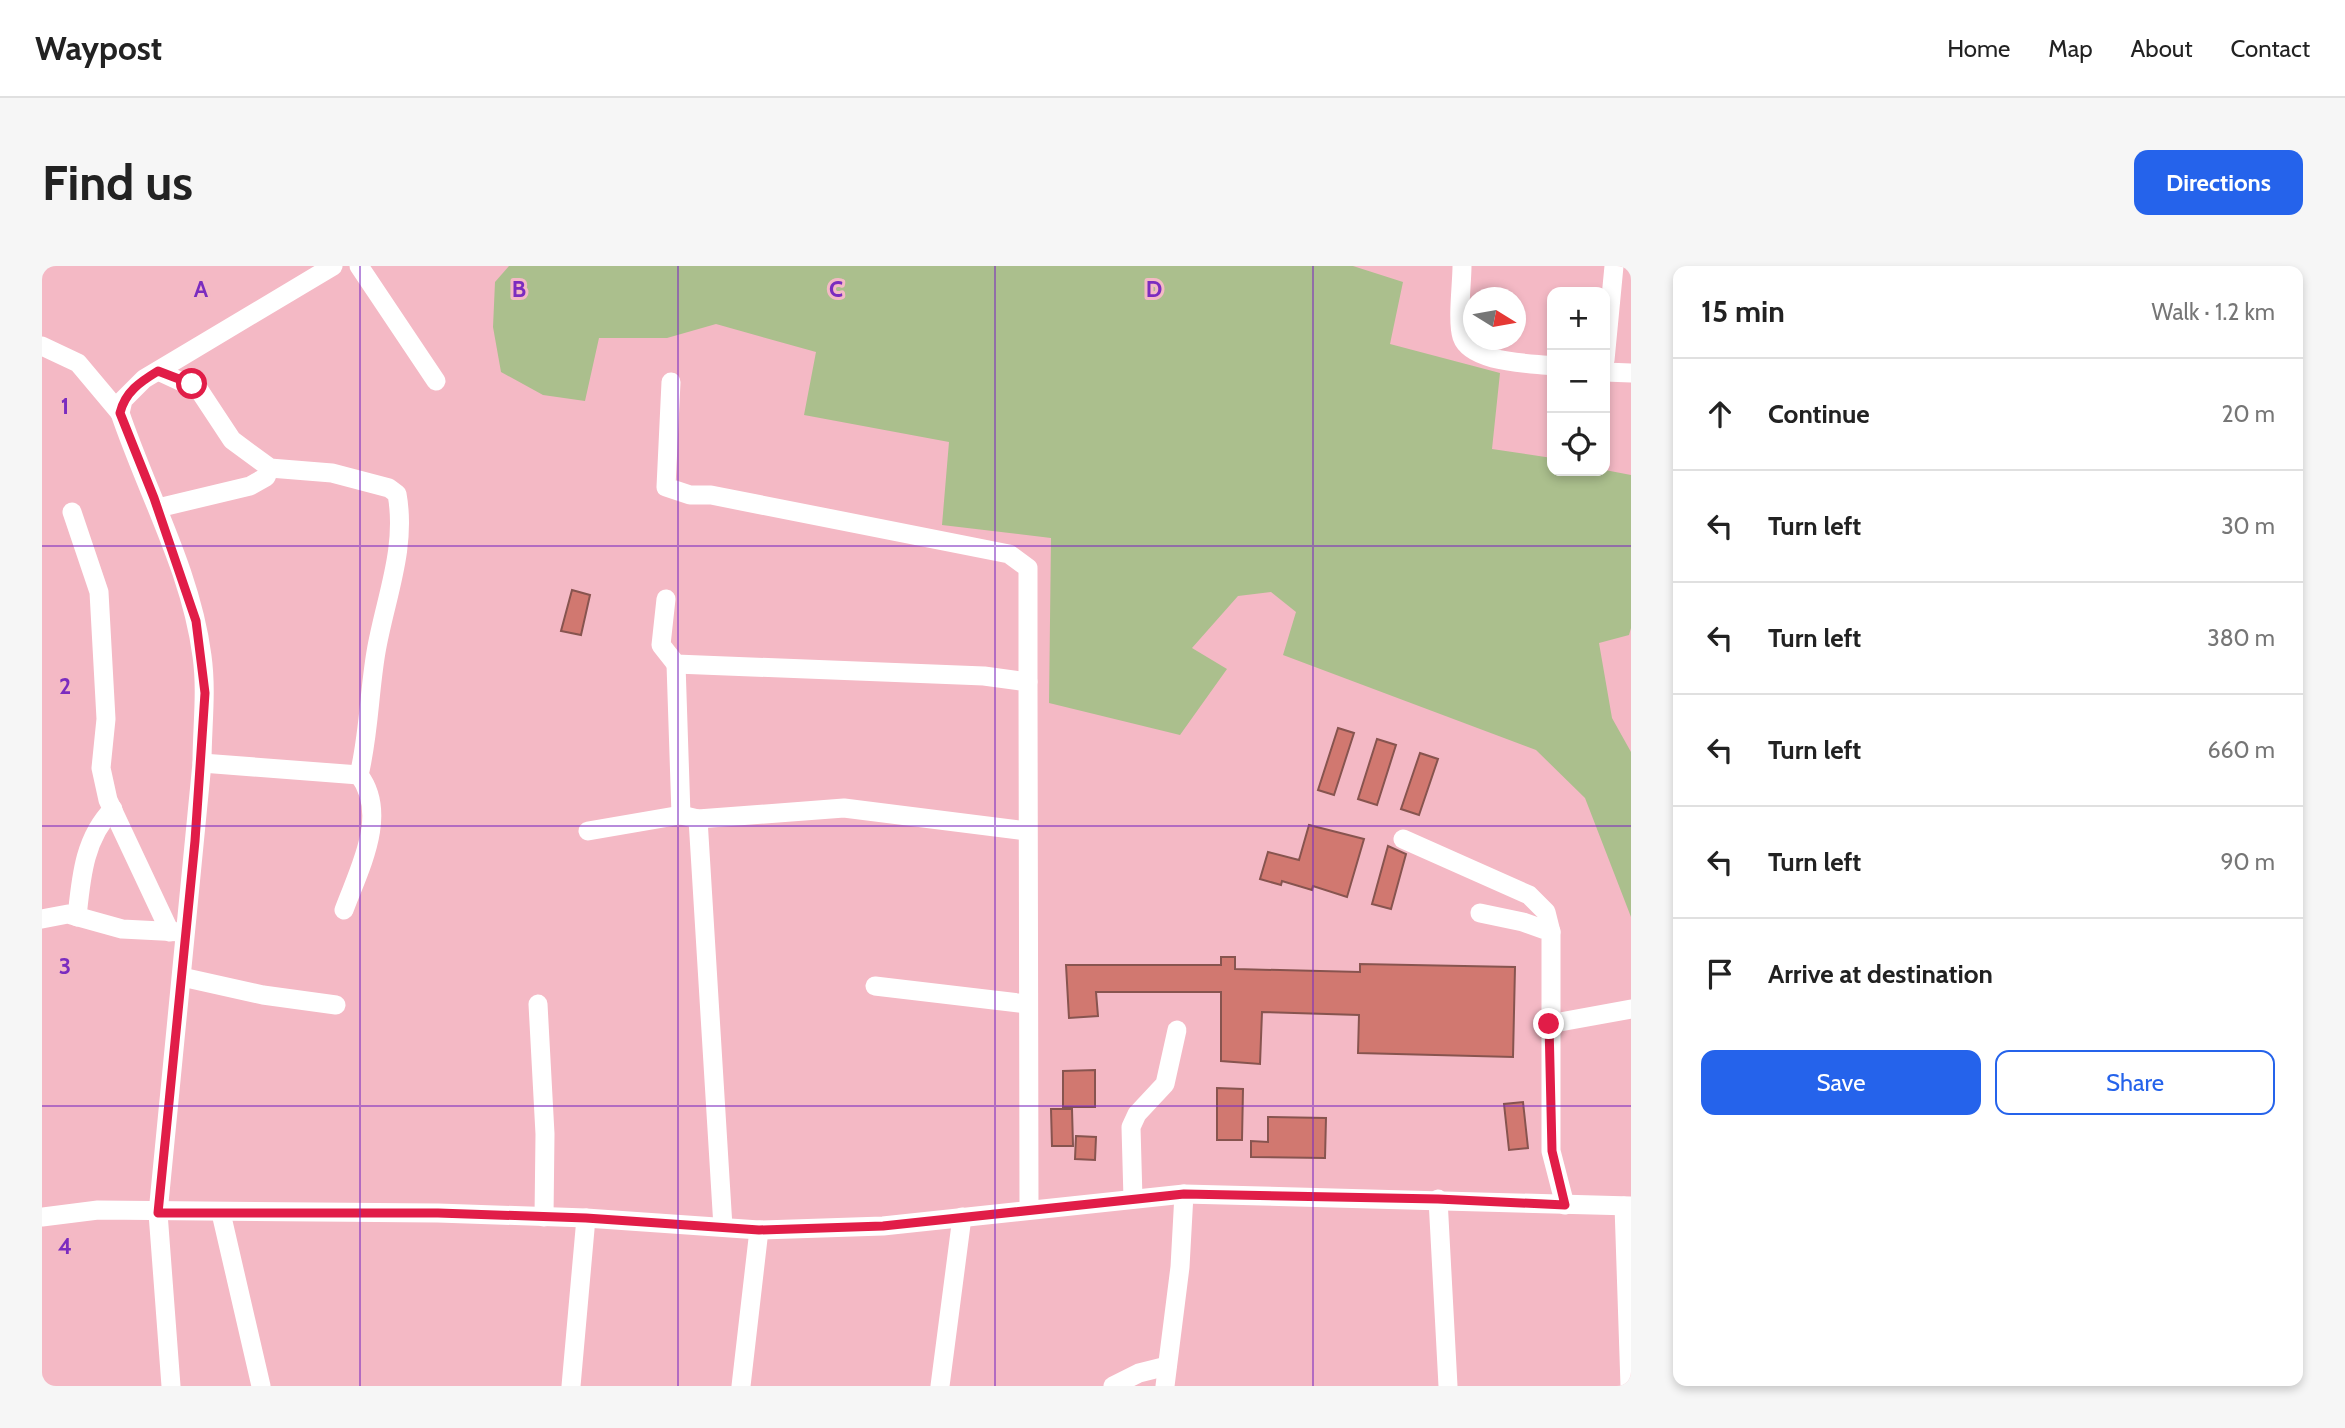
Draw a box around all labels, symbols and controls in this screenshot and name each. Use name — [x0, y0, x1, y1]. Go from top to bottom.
text: Waypost — [35, 28, 162, 68]
text: Home — [1947, 34, 2010, 63]
text: Map — [2048, 34, 2093, 63]
text: About — [2131, 34, 2193, 63]
text: Contact — [2231, 34, 2310, 63]
button: Directions — [2134, 150, 2303, 215]
text: Find us — [42, 153, 193, 212]
text: A — [194, 275, 209, 303]
text: B — [512, 275, 526, 303]
text: C — [829, 275, 843, 303]
text: D — [1146, 275, 1162, 303]
north arrow — [1463, 287, 1526, 350]
map controls — [1547, 287, 1610, 476]
button: + — [1547, 287, 1610, 350]
text: 15 min — [1701, 293, 1785, 330]
text: Walk · 1.2 km — [2152, 298, 2275, 326]
button: − — [1547, 350, 1610, 413]
route start — [176, 368, 207, 399]
text: 1 — [61, 392, 69, 420]
icon: ahead — [1701, 395, 1739, 433]
text: Continue — [1768, 398, 1870, 430]
text: 20 m — [2222, 400, 2275, 428]
button: locate — [1547, 413, 1610, 476]
icon: left — [1701, 507, 1739, 545]
text: Turn left — [1768, 510, 1861, 542]
text: 30 m — [2221, 512, 2275, 540]
icon: left — [1701, 619, 1739, 657]
text: Turn left — [1768, 622, 1861, 654]
text: 380 m — [2207, 624, 2275, 652]
text: 2 — [59, 672, 71, 700]
icon: left — [1701, 731, 1739, 769]
text: Turn left — [1768, 734, 1861, 766]
text: 660 m — [2207, 736, 2275, 764]
icon: left — [1701, 843, 1739, 881]
text: Turn left — [1768, 846, 1861, 878]
text: 90 m — [2221, 848, 2275, 876]
text: 3 — [59, 952, 71, 980]
icon: arrive — [1701, 955, 1739, 993]
text: Arrive at destination — [1768, 958, 1993, 990]
route end — [1533, 1008, 1564, 1039]
button: Save — [1701, 1050, 1981, 1115]
button: Share — [1995, 1050, 2275, 1115]
text: 4 — [58, 1232, 72, 1260]

